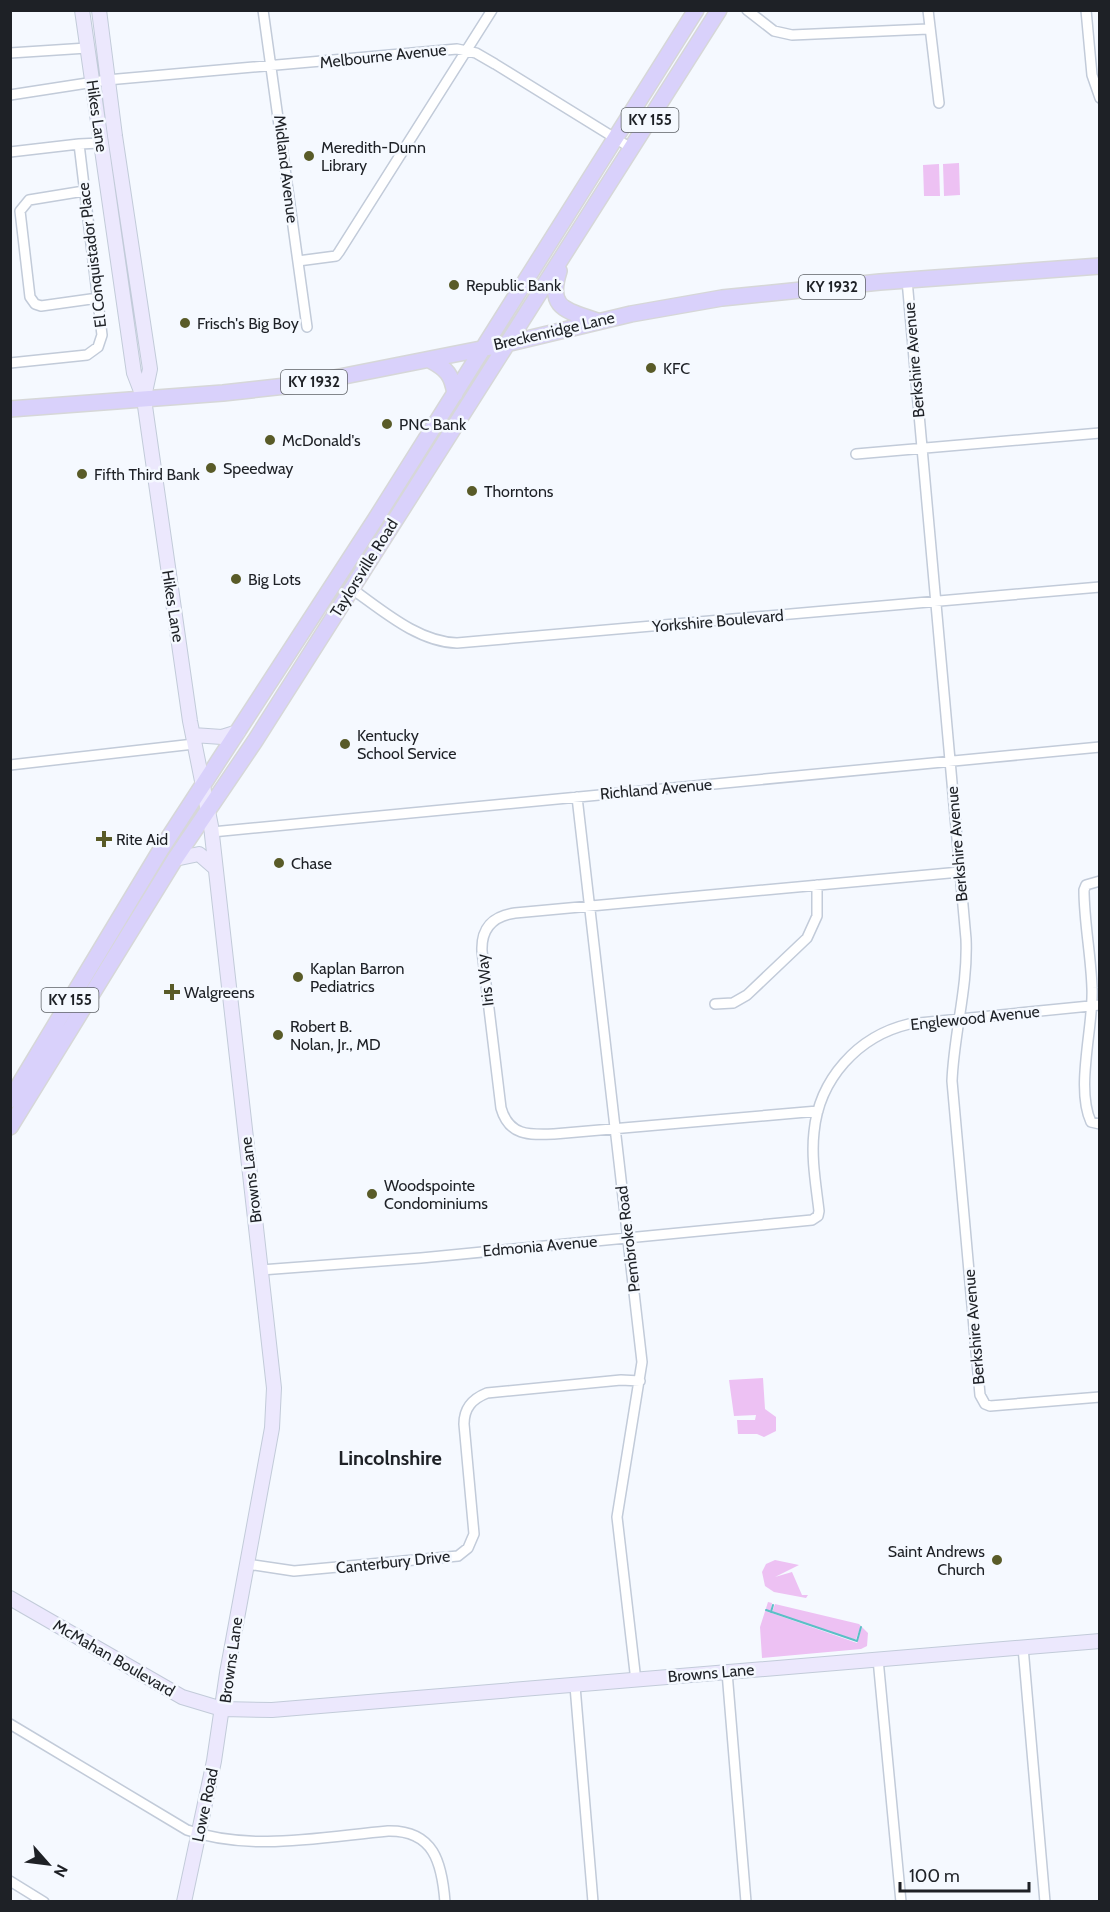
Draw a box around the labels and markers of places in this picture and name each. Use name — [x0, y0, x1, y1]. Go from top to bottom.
place label: Meredith-Dunn Library — [321, 138, 426, 175]
marker: Meredith-Dunn Library — [302, 149, 316, 163]
place label: Republic Bank — [466, 276, 562, 295]
marker: Republic Bank — [447, 278, 461, 292]
place label: Frisch's Big Boy — [197, 314, 299, 333]
marker: Frisch's Big Boy — [178, 316, 192, 330]
place label: KFC — [663, 359, 690, 378]
marker: KFC — [644, 361, 658, 375]
place label: PNC Bank — [399, 415, 467, 434]
marker: PNC Bank — [380, 417, 394, 431]
place label: McDonald's — [282, 431, 361, 450]
marker: McDonald's — [263, 433, 277, 447]
place label: Speedway — [223, 459, 293, 478]
marker: Speedway — [204, 461, 218, 475]
place label: Fifth Third Bank — [94, 465, 201, 484]
marker: Fifth Third Bank — [75, 467, 89, 481]
place label: Thorntons — [484, 482, 554, 501]
marker: Thorntons — [465, 484, 479, 498]
place label: Big Lots — [248, 570, 301, 589]
marker: Big Lots — [229, 572, 243, 586]
place label: Kentucky School Service — [357, 726, 456, 763]
marker: Kentucky School Service — [338, 737, 352, 751]
place label: Rite Aid — [116, 830, 168, 849]
marker: Rite Aid — [97, 832, 111, 846]
place label: Chase — [291, 854, 332, 873]
marker: Chase — [272, 856, 286, 870]
place label: Kaplan Barron Pediatrics — [310, 959, 405, 996]
marker: Kaplan Barron Pediatrics — [291, 970, 305, 984]
place label: Walgreens — [184, 983, 255, 1002]
marker: Walgreens — [165, 985, 179, 999]
place label: Robert B. Nolan, Jr., MD — [290, 1017, 381, 1054]
marker: Robert B. Nolan, Jr., MD — [271, 1028, 285, 1042]
place label: Woodspointe Condominiums — [384, 1176, 488, 1213]
marker: Woodspointe Condominiums — [365, 1187, 379, 1201]
place label: Saint Andrews Church — [888, 1542, 985, 1579]
marker: Saint Andrews Church — [990, 1553, 1004, 1567]

